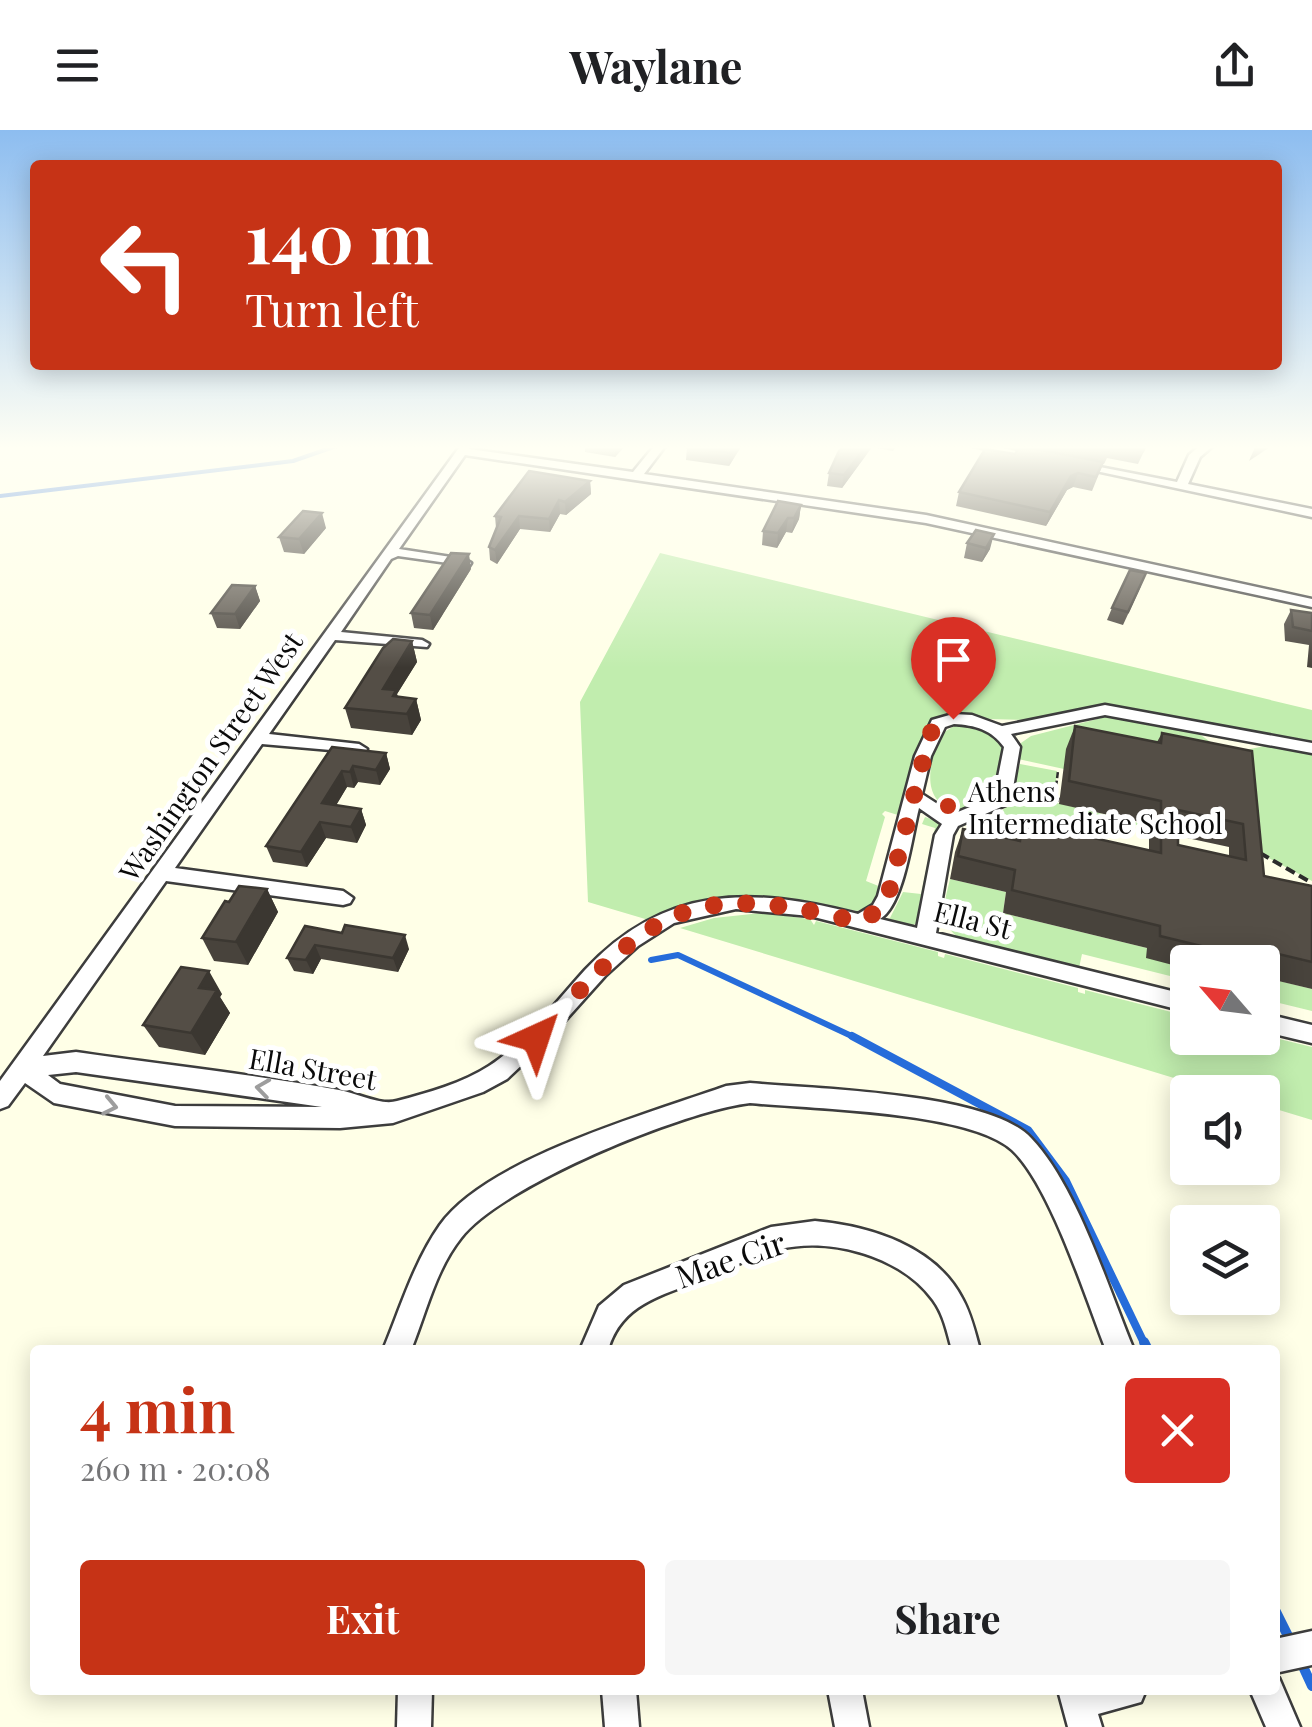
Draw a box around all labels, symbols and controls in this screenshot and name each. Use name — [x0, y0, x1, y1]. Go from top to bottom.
text: Waylane — [569, 35, 743, 95]
icon: menu — [50, 38, 105, 93]
icon: share — [1207, 38, 1262, 93]
text: 140 m — [245, 188, 434, 282]
icon: left — [80, 200, 210, 330]
text: Turn left — [245, 278, 419, 338]
pin — [911, 617, 996, 720]
street label: Washington Street West — [109, 623, 311, 889]
icon: arrive — [926, 632, 981, 687]
place label: Athens Intermediate School — [967, 772, 1223, 841]
marker: Athens Intermediate School — [937, 795, 959, 817]
street label: Ella St — [930, 892, 1017, 947]
north arrow — [1170, 945, 1280, 1055]
map controls — [1170, 945, 1280, 1315]
position arrow — [484, 986, 588, 1090]
street label: Ella Street — [246, 1039, 381, 1098]
button: sound — [1170, 1075, 1280, 1185]
one-way arrow — [255, 1079, 271, 1100]
one-way arrow — [101, 1094, 118, 1115]
button: layers — [1170, 1205, 1280, 1315]
street label: Mae Cir — [669, 1219, 791, 1297]
text: 4 min — [80, 1368, 235, 1448]
button: close — [1125, 1378, 1230, 1483]
text: 260 m · 20:08 — [80, 1446, 271, 1489]
button: Exit — [80, 1560, 645, 1675]
button: Share — [665, 1560, 1230, 1675]

